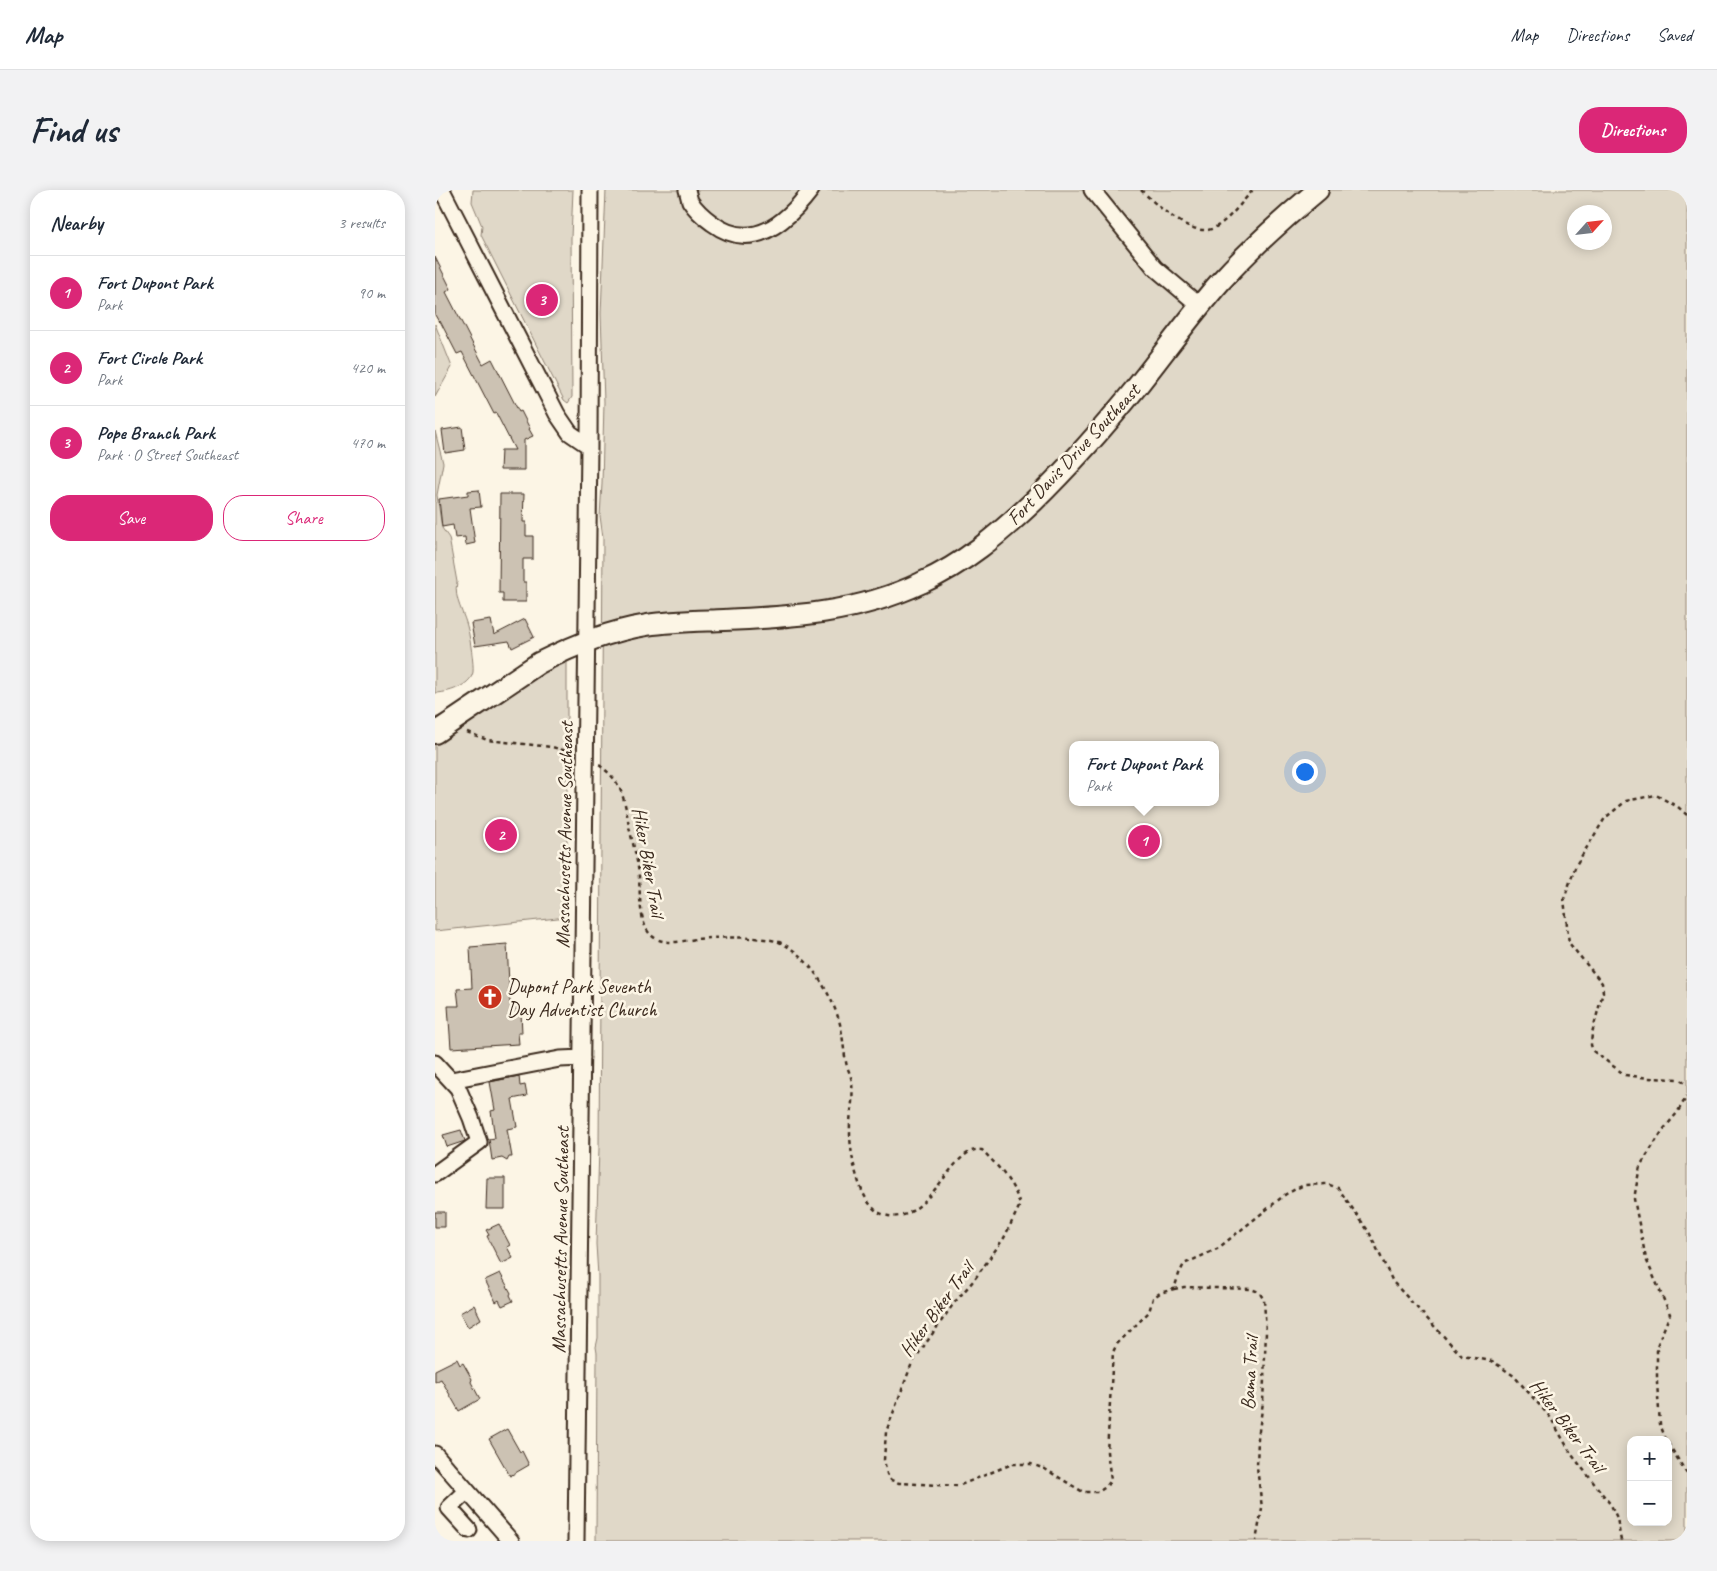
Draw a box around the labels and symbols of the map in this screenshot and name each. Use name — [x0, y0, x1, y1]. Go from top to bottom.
north arrow — [1567, 205, 1612, 250]
pin: 3 — [526, 281, 558, 319]
street label: Fort Davis Drive Southeast — [1001, 377, 1147, 530]
street label: Massachusetts Avenue Southeast — [550, 719, 579, 948]
your location — [1292, 759, 1318, 785]
street label: Hiker Biker Trail — [627, 805, 671, 922]
pin: 2 — [485, 816, 517, 854]
pin: 1 — [1128, 822, 1160, 860]
place label: Dupont Park Seventh Day Adventist Church — [507, 974, 657, 1022]
church icon: Dupont Park Seventh Day Adventist Church — [477, 984, 503, 1010]
street label: Massachusetts Avenue Southeast — [546, 1124, 575, 1353]
street label: Hiker Biker Trail — [894, 1254, 981, 1362]
street label: Bama Trail — [1235, 1332, 1264, 1411]
street label: Hiker Biker Trail — [1524, 1373, 1613, 1480]

